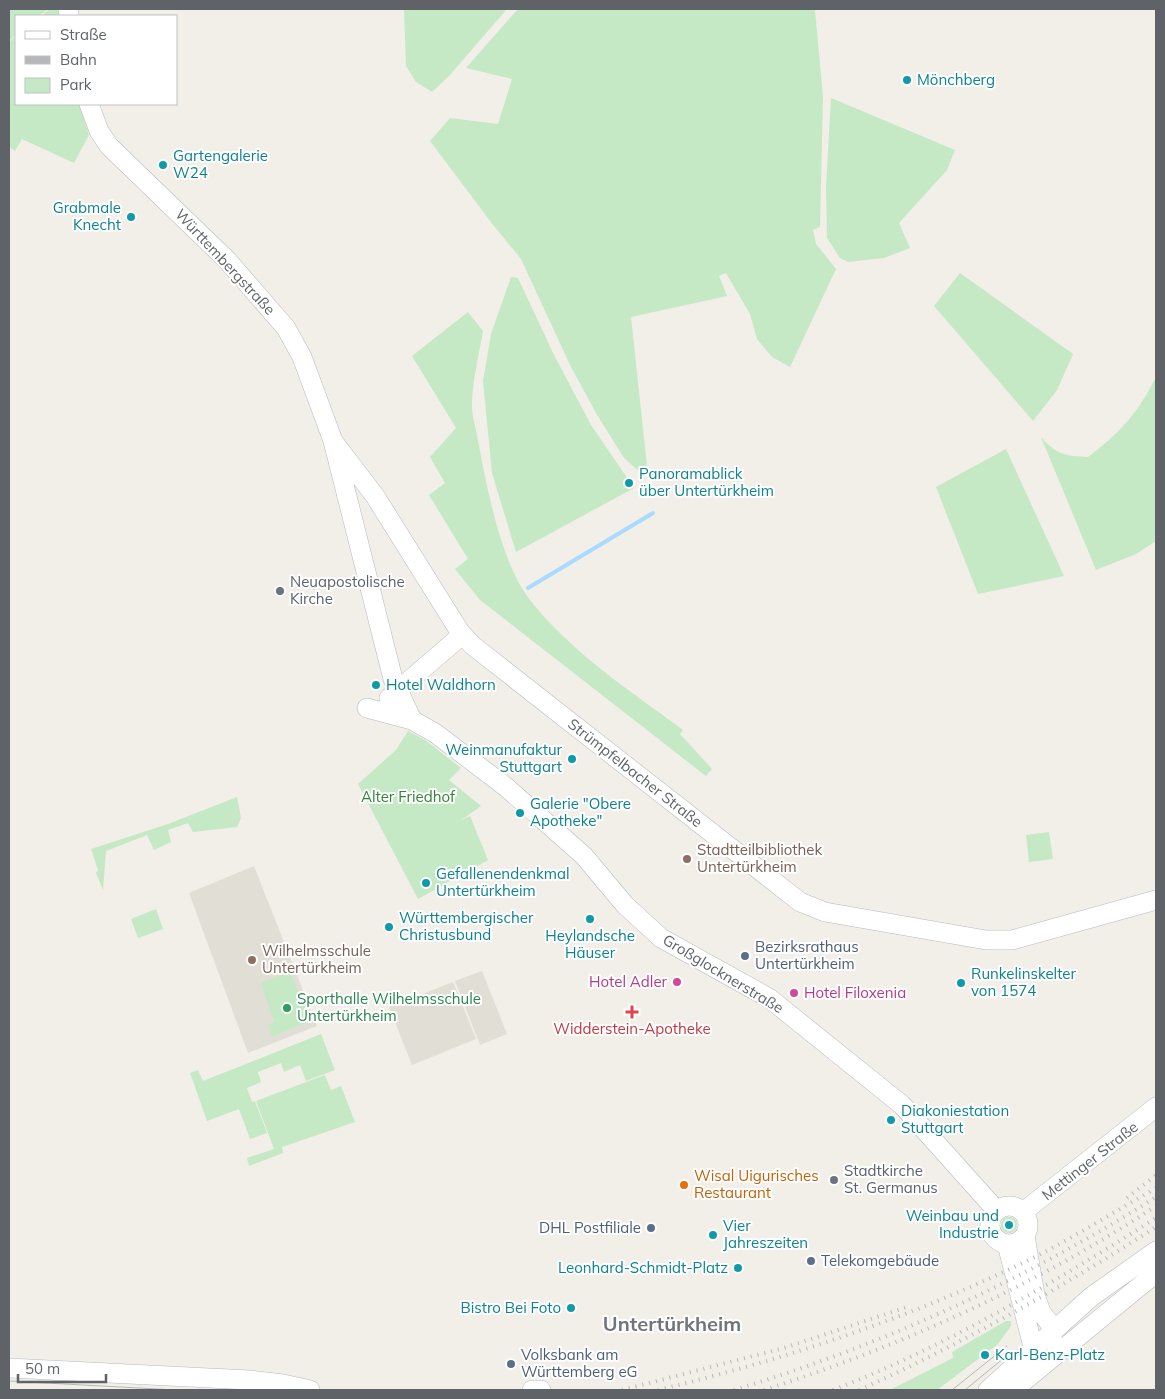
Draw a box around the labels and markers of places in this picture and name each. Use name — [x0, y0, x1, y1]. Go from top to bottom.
place label: Mönchberg — [917, 70, 995, 89]
marker: Mönchberg — [901, 74, 913, 86]
place label: Gartengalerie W24 — [173, 146, 268, 182]
marker: Gartengalerie W24 — [157, 159, 169, 171]
place label: Grabmale Knecht — [53, 198, 121, 234]
marker: Grabmale Knecht — [125, 211, 137, 223]
place label: Panoramablick über Untertürkheim — [639, 464, 774, 500]
marker: Panoramablick über Untertürkheim — [623, 477, 635, 489]
place label: Neuapostolische Kirche — [290, 572, 405, 608]
marker: Neuapostolische Kirche — [274, 585, 286, 597]
place label: Hotel Waldhorn — [386, 675, 496, 694]
marker: Hotel Waldhorn — [370, 679, 382, 691]
place label: Weinmanufaktur Stuttgart — [445, 740, 563, 776]
marker: Weinmanufaktur Stuttgart — [566, 753, 578, 765]
place label: Galerie "Obere Apotheke" — [530, 794, 631, 830]
marker: Galerie "Obere Apotheke" — [514, 807, 526, 819]
place label: Stadtteilbibliothek Untertürkheim — [697, 840, 822, 876]
marker: Stadtteilbibliothek Untertürkheim — [681, 853, 693, 865]
place label: Gefallenendenkmal Untertürkheim — [436, 864, 570, 900]
marker: Gefallenendenkmal Untertürkheim — [420, 877, 432, 889]
place label: Württembergischer Christusbund — [399, 908, 534, 944]
marker: Heylandsche Häuser — [584, 913, 596, 925]
marker: Württembergischer Christusbund — [383, 921, 395, 933]
place label: Heylandsche Häuser — [545, 926, 635, 962]
place label: Bezirksrathaus Untertürkheim — [755, 937, 859, 973]
place label: Wilhelmsschule Untertürkheim — [262, 941, 371, 977]
marker: Bezirksrathaus Untertürkheim — [739, 950, 751, 962]
marker: Wilhelmsschule Untertürkheim — [246, 954, 258, 966]
place label: Runkelinskelter von 1574 — [971, 964, 1076, 1000]
place label: Hotel Adler — [589, 972, 668, 991]
marker: Hotel Adler — [671, 976, 683, 988]
marker: Runkelinskelter von 1574 — [955, 977, 967, 989]
place label: Hotel Filoxenia — [804, 983, 906, 1002]
marker: Hotel Filoxenia — [788, 987, 800, 999]
place label: Sporthalle Wilhelmsschule Untertürkheim — [297, 989, 481, 1025]
marker: Sporthalle Wilhelmsschule Untertürkheim — [281, 1002, 293, 1014]
marker: Widderstein-Apotheke — [626, 1006, 638, 1018]
place label: Widderstein-Apotheke — [553, 1019, 711, 1038]
place label: Diakoniestation Stuttgart — [901, 1101, 1009, 1137]
marker: Diakoniestation Stuttgart — [885, 1114, 897, 1126]
place label: Stadtkirche St. Germanus — [844, 1161, 938, 1197]
place label: Wisal Uigurisches Restaurant — [694, 1166, 819, 1202]
marker: Stadtkirche St. Germanus — [828, 1174, 840, 1186]
marker: Wisal Uigurisches Restaurant — [678, 1179, 690, 1191]
place label: Weinbau und Industrie — [906, 1206, 999, 1242]
place label: Vier Jahreszeiten — [723, 1216, 808, 1252]
place label: DHL Postfiliale — [539, 1218, 641, 1237]
marker: Weinbau und Industrie — [1003, 1219, 1015, 1231]
marker: DHL Postfiliale — [645, 1222, 657, 1234]
marker: Vier Jahreszeiten — [707, 1229, 719, 1241]
place label: Telekomgebäude — [821, 1251, 939, 1270]
marker: Telekomgebäude — [805, 1255, 817, 1267]
place label: Leonhard-Schmidt-Platz — [558, 1258, 728, 1277]
marker: Leonhard-Schmidt-Platz — [732, 1262, 744, 1274]
place label: Bistro Bei Foto — [461, 1298, 561, 1317]
marker: Bistro Bei Foto — [565, 1302, 577, 1314]
place label: Volksbank am Württemberg eG — [521, 1345, 638, 1381]
place label: Karl-Benz-Platz — [995, 1345, 1105, 1364]
marker: Karl-Benz-Platz — [979, 1349, 991, 1361]
marker: Volksbank am Württemberg eG — [505, 1358, 517, 1370]

